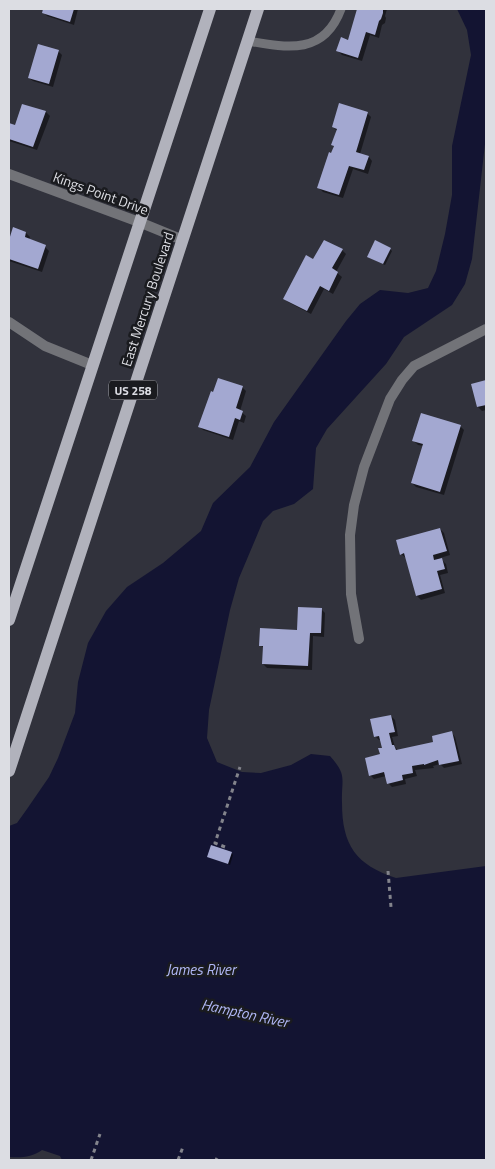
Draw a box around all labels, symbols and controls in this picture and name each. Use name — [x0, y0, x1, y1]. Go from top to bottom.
street label: Kings Point Drive — [50, 166, 152, 220]
street label: East Mercury Boulevard — [115, 229, 179, 369]
road number: US 258 — [109, 380, 157, 400]
water label: James River — [166, 958, 238, 981]
water label: Hampton River — [199, 993, 293, 1034]

